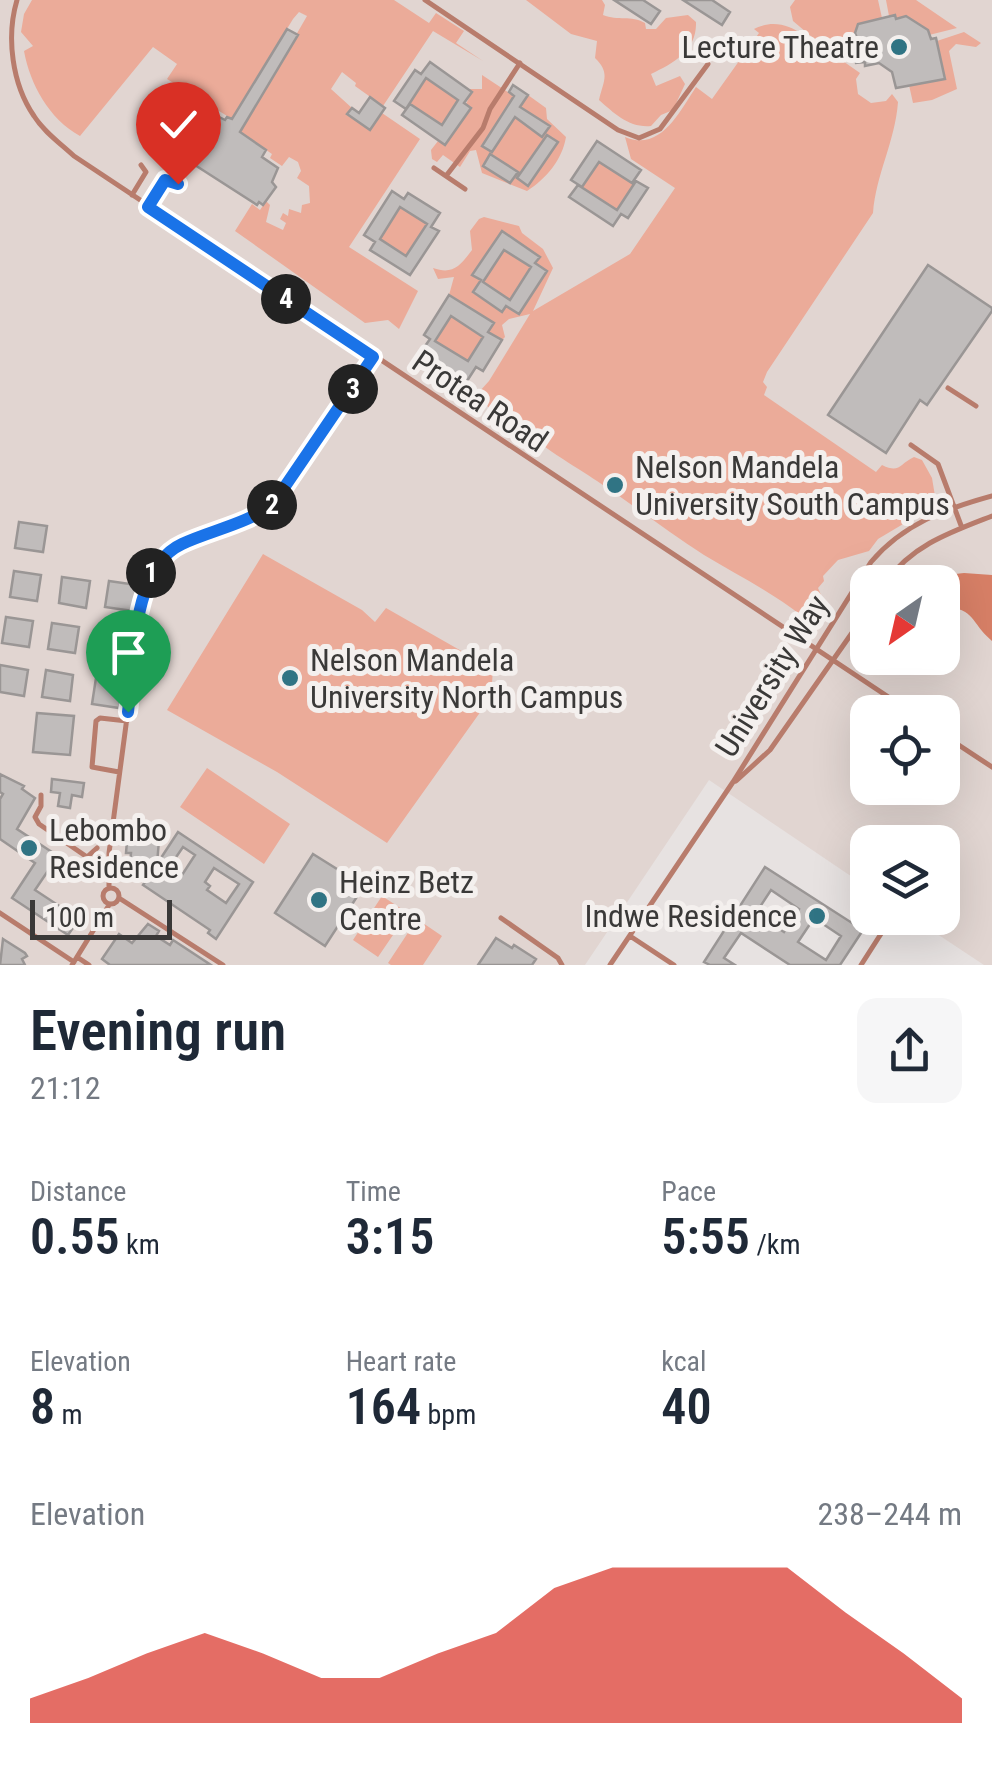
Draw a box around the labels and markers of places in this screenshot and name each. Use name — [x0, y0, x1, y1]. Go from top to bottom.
place label: Lecture Theatre — [682, 28, 879, 66]
marker: Lecture Theatre — [888, 36, 910, 58]
pin — [136, 82, 221, 185]
pin: 4 — [261, 274, 311, 324]
pin: 3 — [328, 364, 378, 414]
place label: Nelson Mandela University South Campus — [635, 448, 950, 523]
marker: Nelson Mandela University South Campus — [604, 474, 626, 496]
pin: 2 — [247, 480, 297, 530]
pin: 1 — [126, 548, 176, 598]
pin — [86, 610, 171, 713]
place label: Nelson Mandela University North Campus — [310, 641, 623, 716]
marker: Nelson Mandela University North Campus — [279, 667, 301, 689]
place label: Lebombo Residence — [49, 811, 179, 886]
marker: Lebombo Residence — [18, 837, 40, 859]
place label: Heinz Betz Centre — [339, 863, 474, 938]
marker: Heinz Betz Centre — [308, 889, 330, 911]
place label: Indwe Residence — [584, 897, 797, 935]
marker: Indwe Residence — [806, 905, 828, 927]

